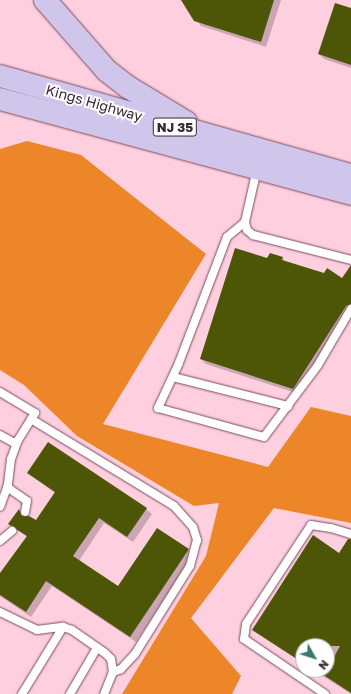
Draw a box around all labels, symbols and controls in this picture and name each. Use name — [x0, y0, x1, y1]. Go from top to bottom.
street label: Kings Highway — [44, 81, 144, 125]
road number: NJ 35 — [152, 116, 198, 138]
north arrow — [295, 638, 335, 678]
text: N — [316, 658, 332, 673]

